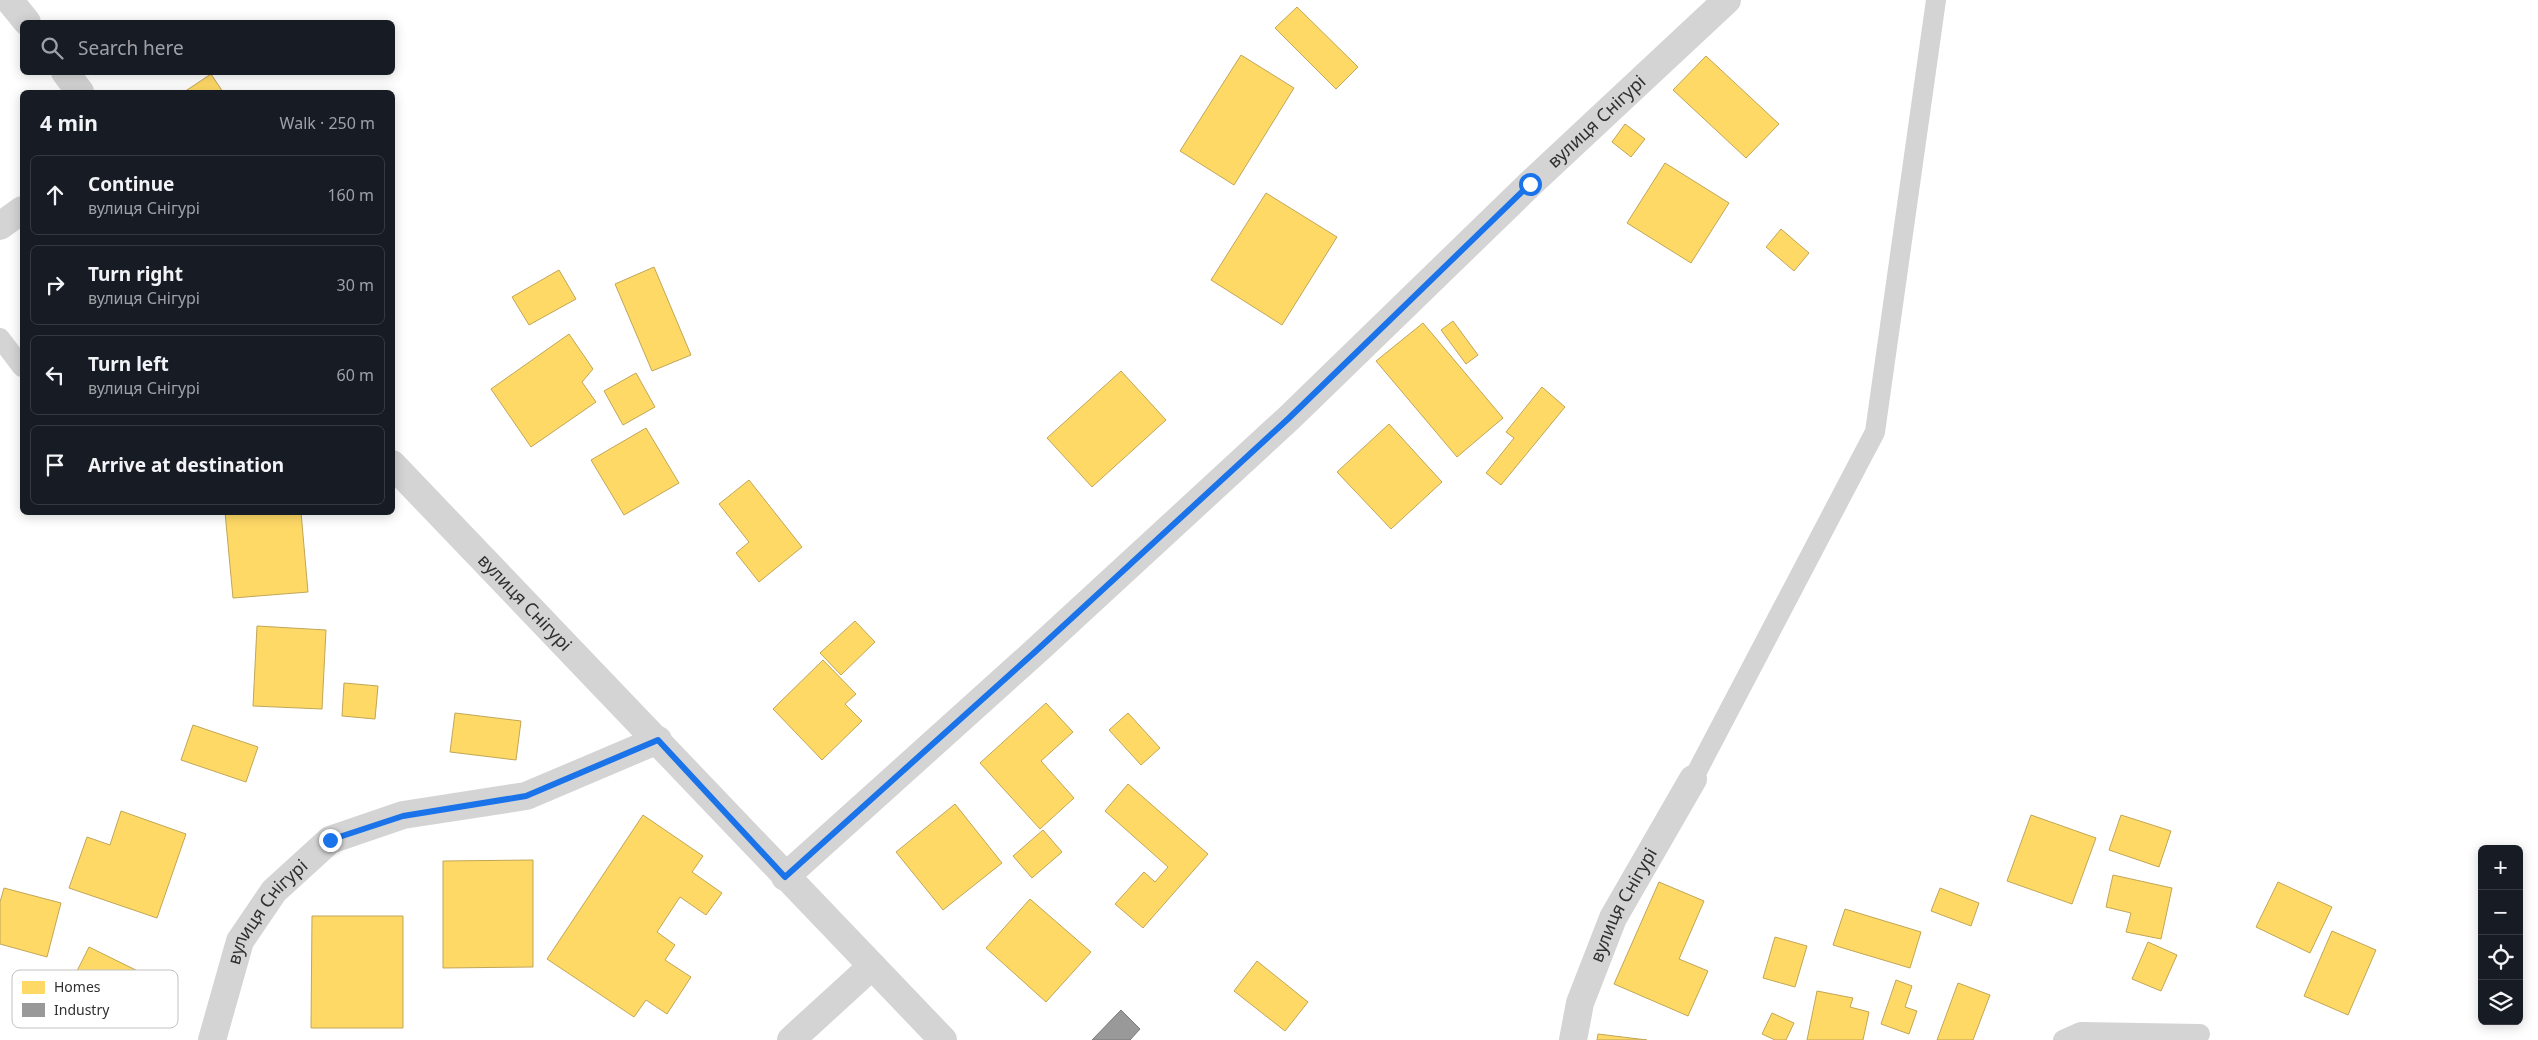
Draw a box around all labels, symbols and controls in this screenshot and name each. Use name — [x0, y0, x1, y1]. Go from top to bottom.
search box — [20, 20, 395, 75]
icon: search — [38, 34, 66, 62]
text: Search here — [78, 35, 184, 61]
street label: вулиця Снігурі — [1542, 69, 1650, 173]
text: 4 min — [40, 109, 98, 137]
text: Walk · 250 m — [280, 112, 375, 134]
text: Continue — [88, 171, 174, 197]
route start — [1519, 173, 1542, 196]
icon: ahead — [41, 181, 69, 209]
text: 160 m — [327, 184, 374, 206]
text: вулиця Снігурі — [88, 197, 200, 219]
text: Turn right — [88, 261, 183, 287]
icon: right — [41, 271, 69, 299]
text: 30 m — [337, 274, 374, 296]
text: вулиця Снігурі — [88, 287, 200, 309]
text: Turn left — [88, 351, 169, 377]
icon: left — [41, 361, 69, 389]
text: 60 m — [337, 364, 374, 386]
text: вулиця Снігурі — [88, 377, 200, 399]
icon: arrive — [41, 451, 69, 479]
text: Arrive at destination — [88, 452, 284, 478]
street label: вулиця Снігурі — [473, 548, 578, 656]
route end — [319, 829, 342, 852]
street label: вулиця Снігурі — [1584, 843, 1662, 966]
map controls — [2478, 845, 2523, 1025]
button: + — [2478, 845, 2523, 890]
street label: вулиця Снігурі — [221, 853, 312, 967]
button: − — [2478, 890, 2523, 935]
button: locate — [2478, 935, 2523, 980]
legend — [12, 970, 178, 1028]
text: Homes — [54, 977, 101, 996]
button: layers — [2478, 980, 2523, 1025]
text: Industry — [54, 1000, 110, 1019]

